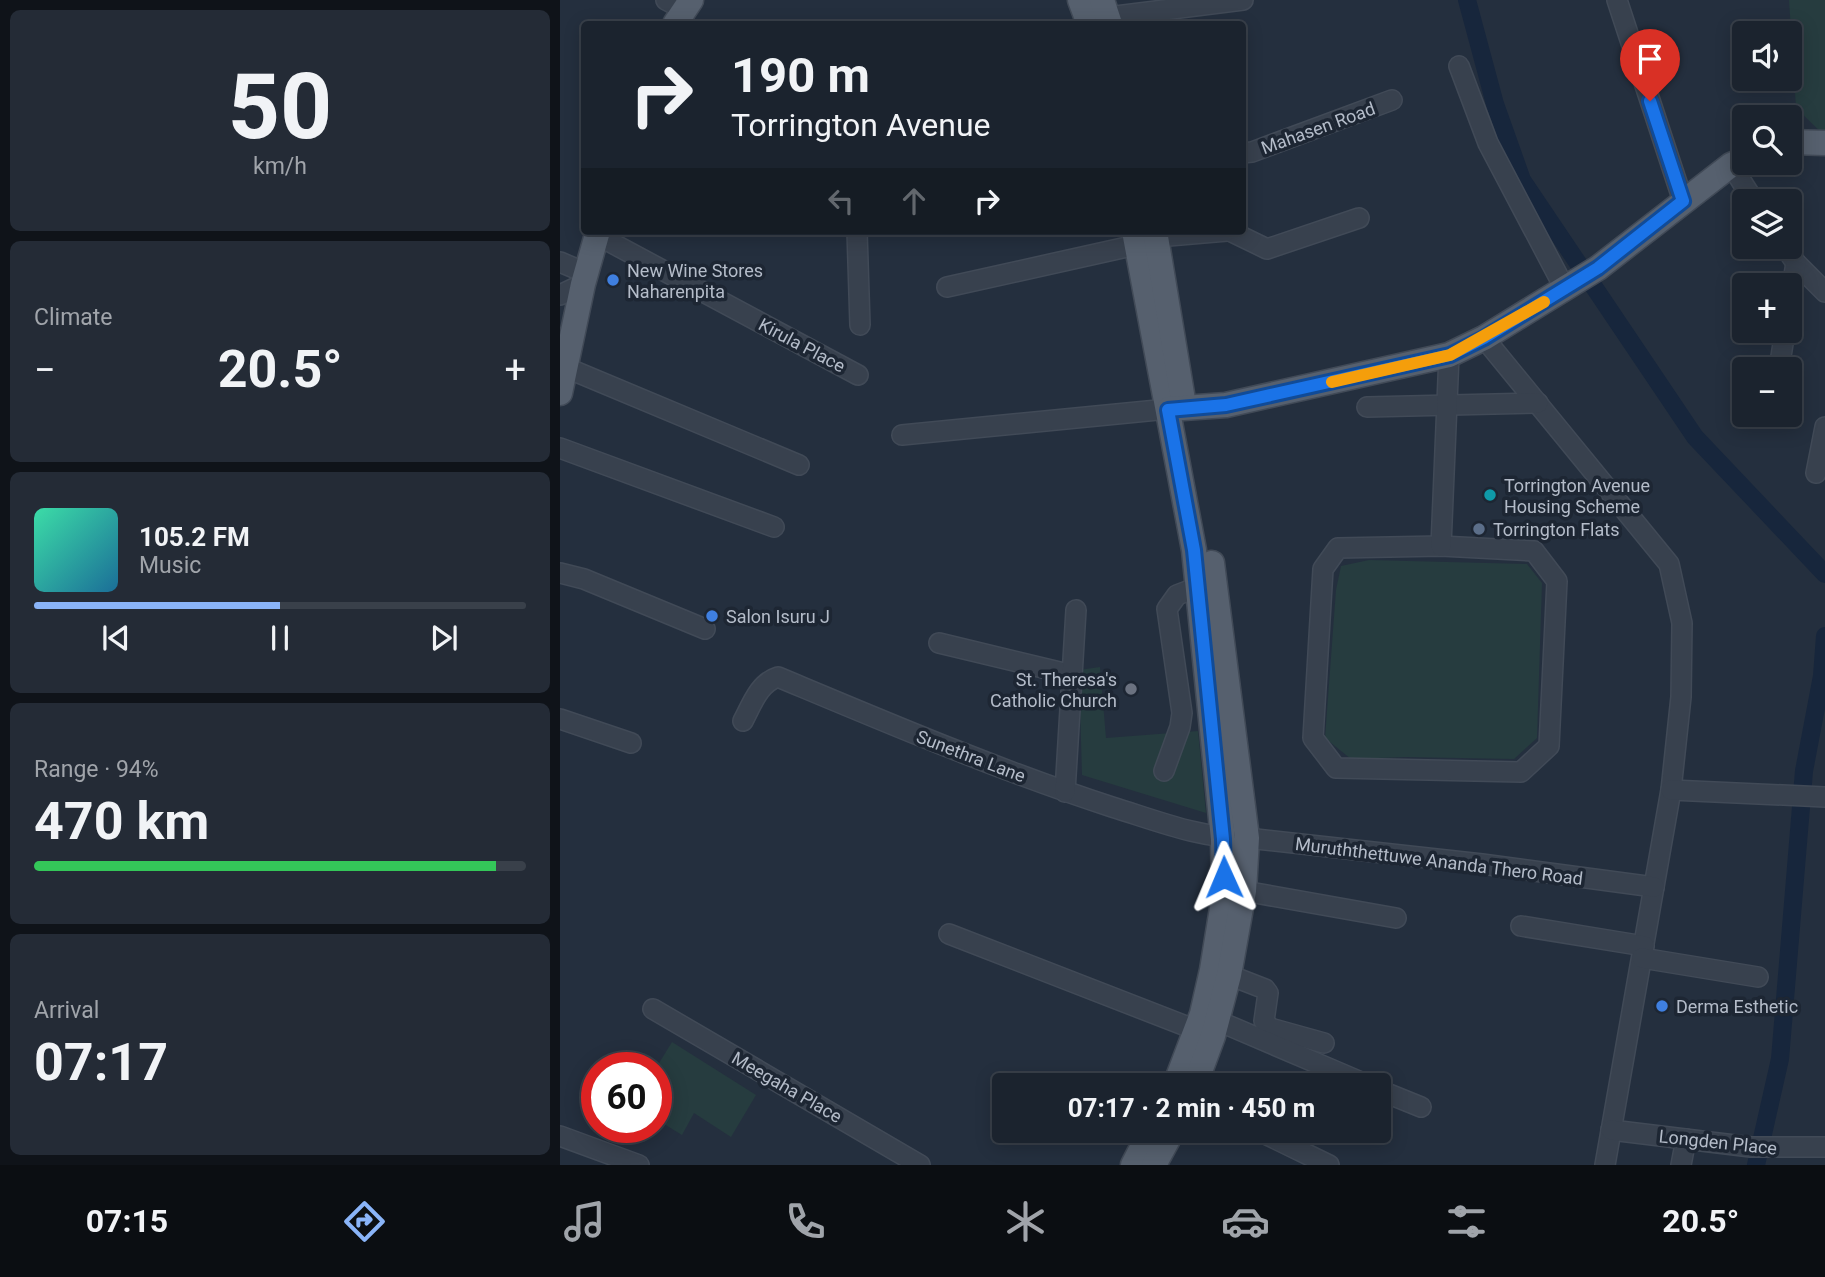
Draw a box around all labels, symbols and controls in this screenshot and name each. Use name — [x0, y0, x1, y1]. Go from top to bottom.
map controls — [1732, 21, 1802, 427]
button: sound — [1732, 21, 1802, 91]
pin — [1620, 29, 1680, 101]
icon: arrive — [1631, 40, 1669, 78]
text: 190 m — [731, 47, 870, 104]
icon: right — [616, 49, 707, 140]
text: 50 — [228, 54, 332, 160]
street label: Mahasen Road — [1258, 98, 1378, 158]
button: search — [1732, 105, 1802, 175]
text: Torrington Avenue — [731, 106, 991, 144]
text: km/h — [253, 153, 307, 180]
icon: left — [822, 182, 860, 220]
icon: ahead — [895, 182, 933, 220]
icon: right — [968, 182, 1006, 220]
button: layers — [1732, 189, 1802, 259]
place label: New Wine Stores Naharenpita — [627, 260, 763, 302]
marker: New Wine Stores Naharenpita — [605, 272, 621, 288]
button: + — [1732, 273, 1802, 343]
text: Climate — [34, 304, 113, 331]
street label: Kirula Place — [755, 313, 849, 377]
text: 20.5° — [218, 339, 343, 400]
text: − — [34, 348, 56, 392]
text: + — [504, 348, 526, 392]
button: − — [1732, 357, 1802, 427]
place label: Torrington Avenue Housing Scheme — [1504, 475, 1650, 517]
marker: Torrington Avenue Housing Scheme — [1482, 487, 1498, 503]
place label: Torrington Flats — [1493, 519, 1619, 540]
marker: Torrington Flats — [1471, 521, 1487, 537]
text: 105.2 FM — [139, 522, 250, 552]
text: Music — [139, 552, 201, 579]
place label: Salon Isuru J — [726, 606, 830, 627]
marker: Salon Isuru J — [704, 608, 720, 624]
icon: previous — [97, 619, 135, 657]
icon: pause — [261, 619, 299, 657]
icon: next — [425, 619, 463, 657]
place label: St. Theresa's Catholic Church — [990, 669, 1117, 711]
marker: St. Theresa's Catholic Church — [1123, 681, 1139, 697]
street label: Sunethra Lane — [914, 726, 1028, 786]
text: Range · 94% — [34, 756, 159, 783]
text: 470 km — [34, 791, 209, 852]
street label: Muruththettuwe Ananda Thero Road — [1294, 833, 1584, 889]
position arrow — [1187, 840, 1261, 914]
place label: Derma Esthetic — [1676, 996, 1798, 1017]
text: Arrival — [34, 997, 99, 1024]
marker: Derma Esthetic — [1654, 998, 1670, 1014]
text: 07:17 — [34, 1032, 168, 1093]
street label: Meegaha Place — [728, 1047, 846, 1127]
speed limit sign: 60 — [581, 1052, 672, 1143]
text: 07:17 · 2 min · 450 m — [1068, 1093, 1315, 1123]
street label: Longden Place — [1658, 1125, 1778, 1159]
icon: directions — [340, 1197, 389, 1246]
icon: music — [560, 1197, 609, 1246]
icon: phone — [781, 1197, 830, 1246]
icon: climate — [1001, 1197, 1050, 1246]
icon: car — [1221, 1197, 1270, 1246]
icon: filters — [1442, 1197, 1491, 1246]
text: 07:15 — [86, 1202, 168, 1240]
text: 20.5° — [1662, 1202, 1739, 1240]

